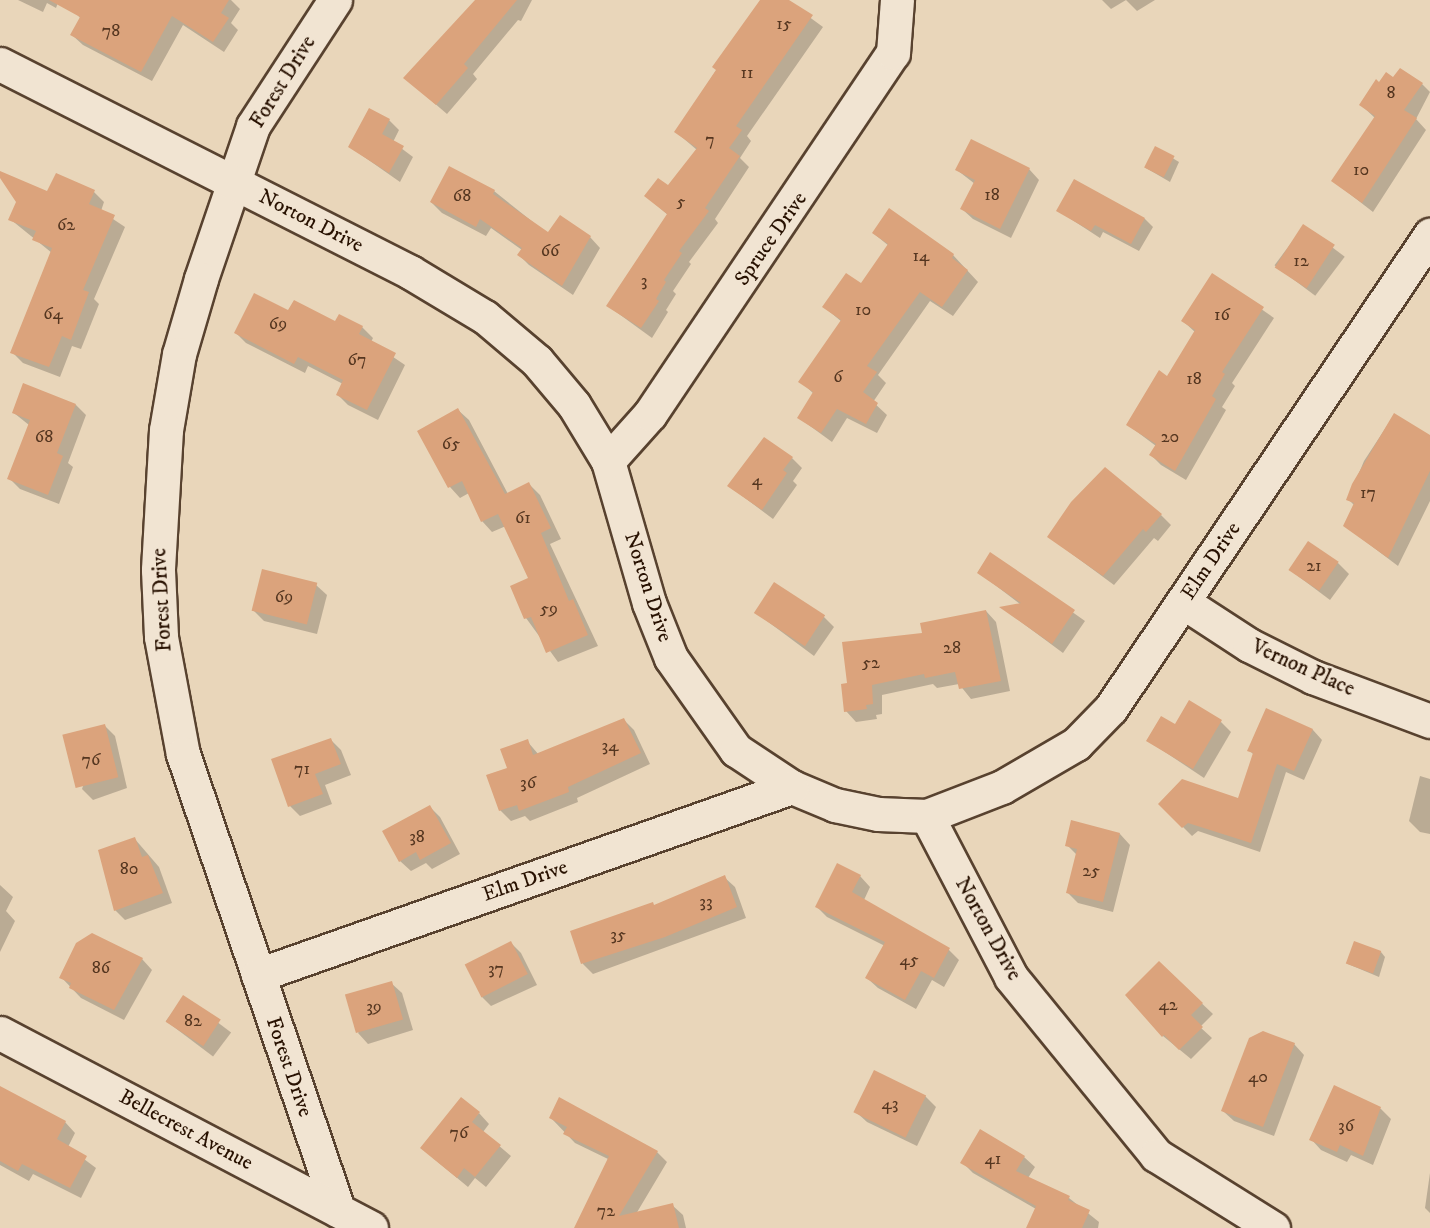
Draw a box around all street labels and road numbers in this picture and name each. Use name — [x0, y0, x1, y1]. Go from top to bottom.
street label: Forest Drive — [245, 31, 321, 133]
street label: Norton Drive — [255, 184, 367, 258]
street label: Spruce Drive — [730, 187, 812, 291]
street label: Elm Drive — [1176, 517, 1246, 605]
street label: Norton Drive — [618, 529, 678, 645]
street label: Forest Drive — [147, 548, 177, 652]
street label: Vernon Place — [1247, 634, 1359, 702]
street label: Elm Drive — [479, 855, 571, 907]
street label: Norton Drive — [949, 873, 1027, 985]
street label: Forest Drive — [260, 1014, 318, 1120]
street label: Bellecrest Avenue — [115, 1084, 257, 1176]

